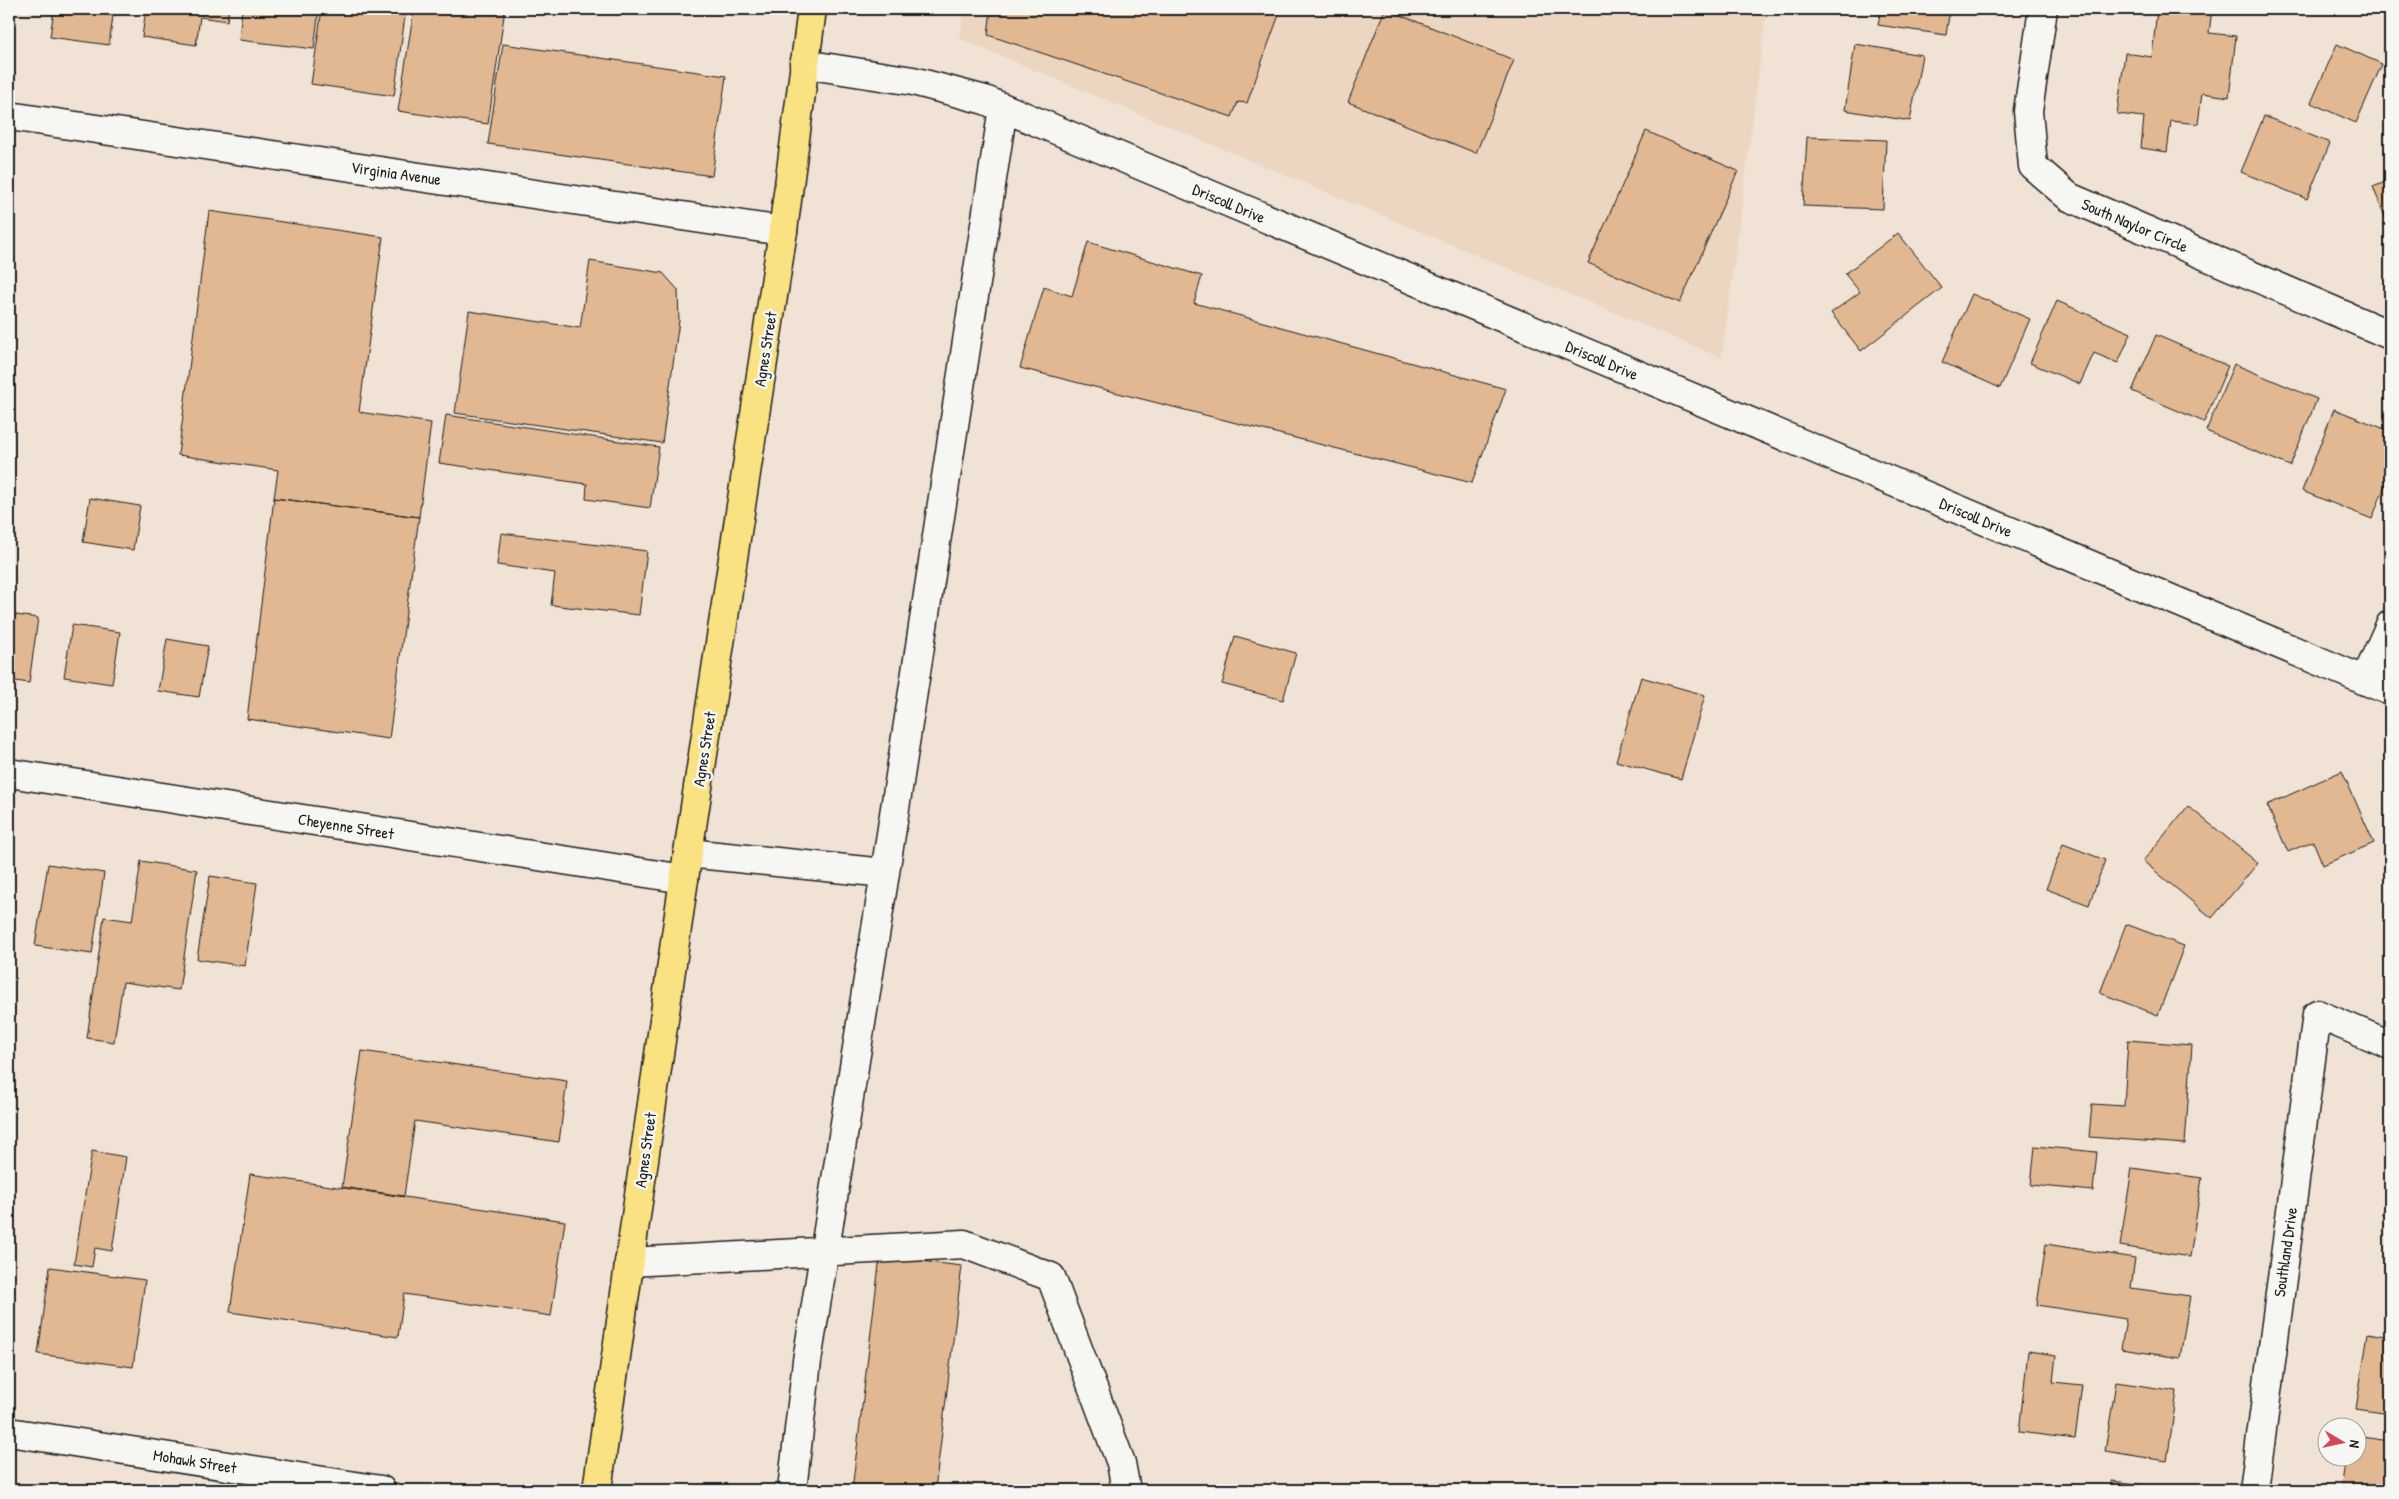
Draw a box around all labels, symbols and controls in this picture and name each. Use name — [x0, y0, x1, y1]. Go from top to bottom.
street label: Virginia Avenue — [350, 156, 443, 190]
street label: Driscoll Drive — [1189, 178, 1269, 228]
street label: South Naylor Circle — [2078, 193, 2192, 258]
street label: Agnes Street — [748, 309, 782, 388]
street label: Driscoll Drive — [1562, 335, 1642, 385]
street label: Driscoll Drive — [1936, 492, 2016, 542]
street label: Agnes Street — [687, 709, 721, 788]
street label: Cheyenne Street — [296, 808, 396, 845]
street label: Agnes Street — [629, 1111, 661, 1189]
street label: Southland Drive — [2268, 1205, 2302, 1298]
north arrow — [2316, 1416, 2366, 1466]
text: N — [2345, 1439, 2365, 1450]
street label: Mohawk Street — [152, 1444, 239, 1479]

